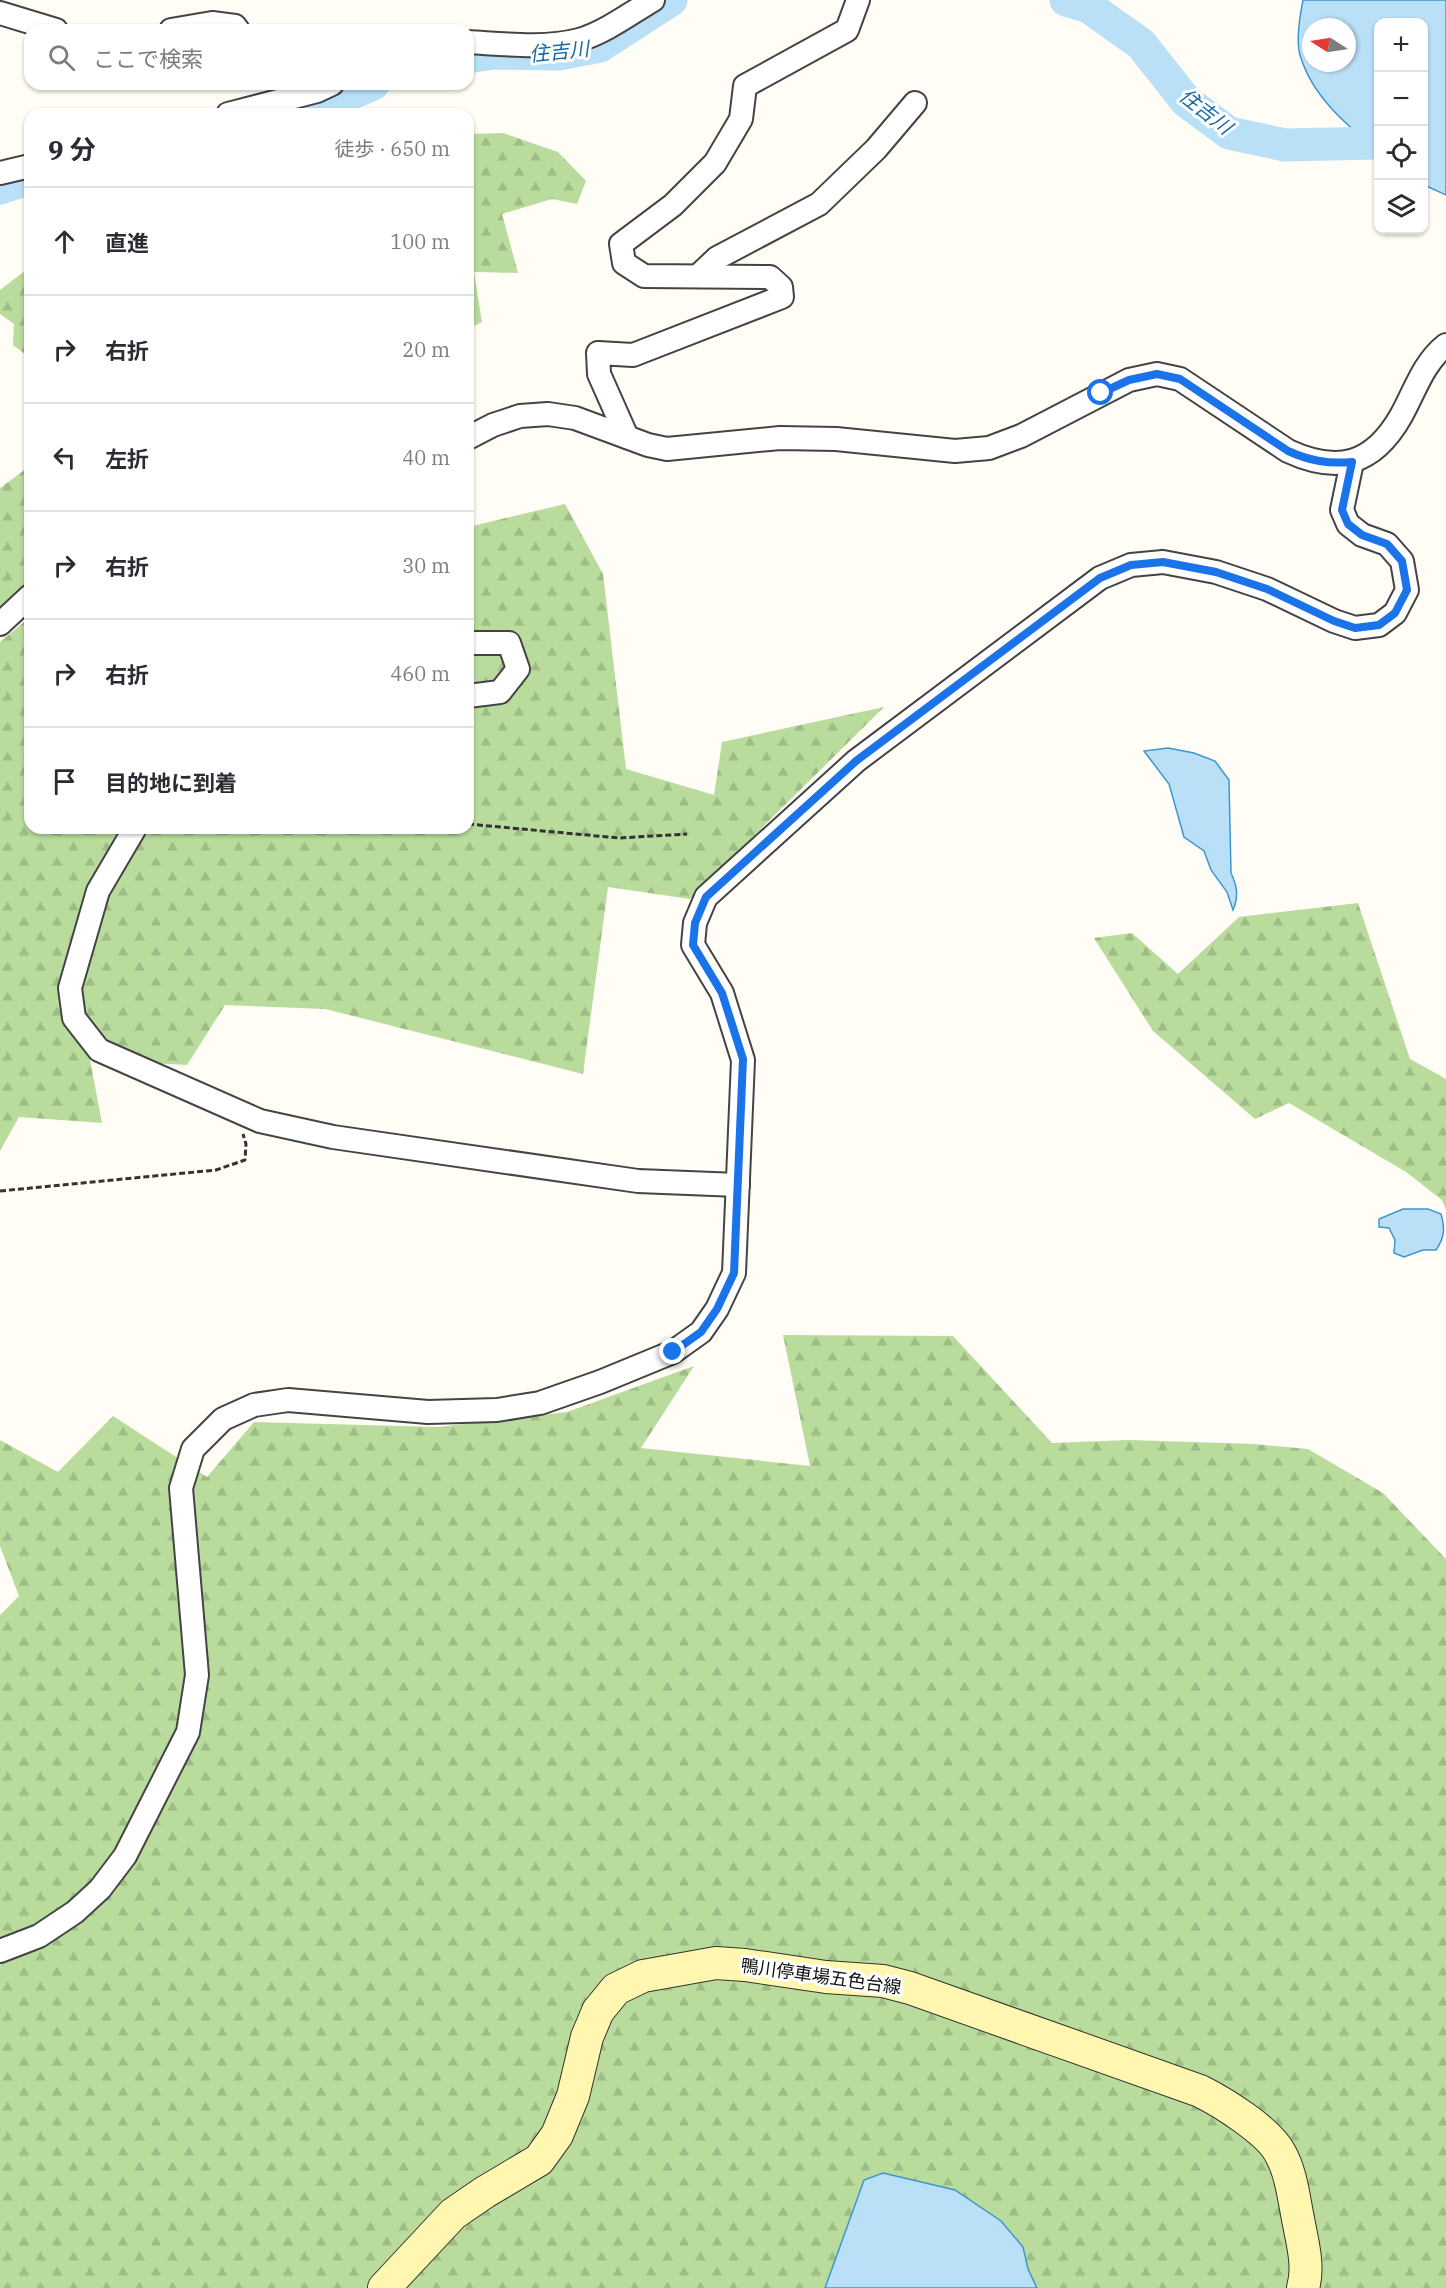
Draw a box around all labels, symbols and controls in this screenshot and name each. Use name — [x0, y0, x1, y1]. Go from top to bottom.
north arrow — [1302, 18, 1356, 72]
map controls — [1374, 18, 1428, 234]
button: + — [1374, 18, 1428, 72]
search box — [24, 24, 474, 90]
water label: 住吉川 — [528, 34, 592, 68]
icon: search — [45, 41, 78, 74]
text: ここで検索 — [93, 44, 203, 73]
button: − — [1374, 72, 1428, 126]
water label: 住吉川 — [1174, 82, 1240, 141]
button: locate — [1374, 126, 1428, 180]
text: 9 分 — [48, 132, 96, 166]
text: 徒歩 · 650 m — [335, 135, 450, 162]
button: layers — [1374, 180, 1428, 234]
icon: ahead — [48, 225, 81, 258]
text: 直進 — [105, 228, 149, 257]
text: 100 m — [390, 228, 450, 255]
icon: right — [48, 333, 81, 366]
text: 右折 — [105, 336, 149, 365]
text: 20 m — [402, 336, 450, 363]
route start — [1087, 379, 1113, 405]
icon: left — [48, 441, 81, 474]
text: 左折 — [105, 444, 149, 473]
text: 40 m — [402, 444, 450, 471]
icon: right — [48, 549, 81, 582]
text: 右折 — [105, 552, 149, 581]
text: 30 m — [402, 552, 450, 579]
icon: right — [48, 657, 81, 690]
text: 右折 — [105, 660, 149, 689]
text: 460 m — [390, 660, 450, 687]
icon: arrive — [48, 765, 81, 798]
text: 目的地に到着 — [105, 768, 237, 797]
route end — [659, 1338, 685, 1364]
street label: 鴨川停車場五色台線 — [739, 1953, 903, 1999]

